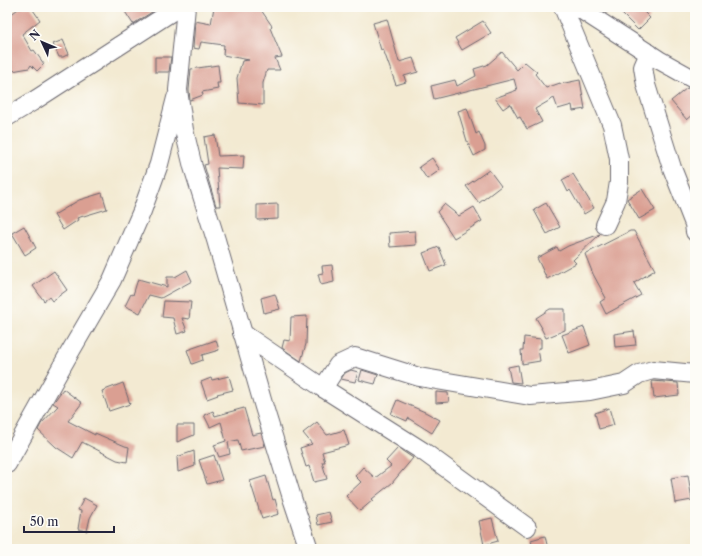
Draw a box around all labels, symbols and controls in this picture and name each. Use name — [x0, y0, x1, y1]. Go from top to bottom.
north arrow — [22, 22, 62, 62]
text: N — [26, 26, 43, 43]
scale bar — [24, 508, 114, 534]
text: 50 m — [30, 514, 59, 529]

